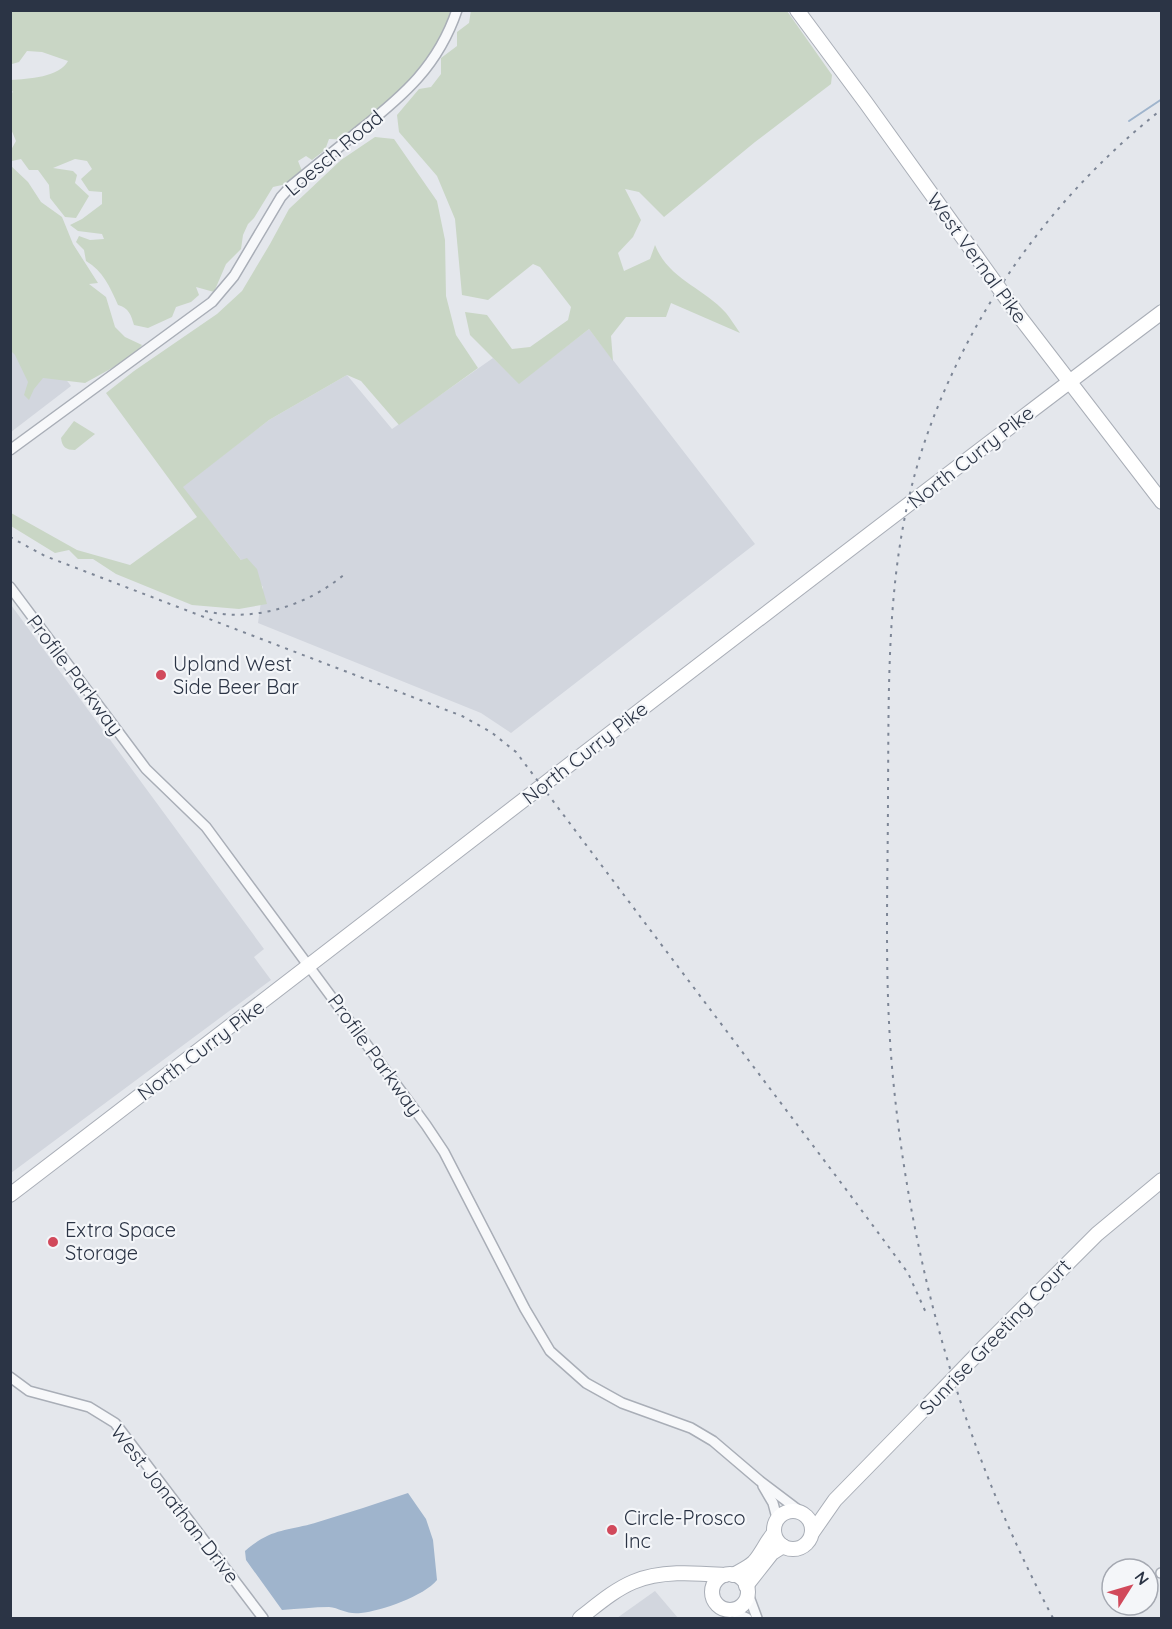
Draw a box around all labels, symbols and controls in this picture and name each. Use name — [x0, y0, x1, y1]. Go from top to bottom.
street label: Loesch Road — [280, 104, 388, 201]
street label: West Vernal Pike — [922, 188, 1033, 328]
street label: North Curry Pike — [903, 400, 1038, 513]
street label: Profile Parkway — [22, 609, 129, 740]
place label: Upland West Side Beer Bar — [173, 651, 299, 699]
marker: Upland West Side Beer Bar — [154, 668, 168, 682]
street label: North Curry Pike — [517, 696, 652, 809]
street label: Profile Parkway — [323, 989, 428, 1121]
street label: North Curry Pike — [132, 994, 269, 1105]
place label: Extra Space Storage — [65, 1217, 176, 1265]
marker: Extra Space Storage — [46, 1235, 60, 1249]
street label: Sunrise Greeting Court — [914, 1253, 1076, 1420]
street label: West Jonathan Drive — [106, 1419, 245, 1588]
place label: Circle-Prosco Inc — [624, 1505, 746, 1553]
marker: Circle-Prosco Inc — [605, 1523, 619, 1537]
north arrow — [1100, 1557, 1160, 1617]
text: N — [1130, 1567, 1154, 1589]

